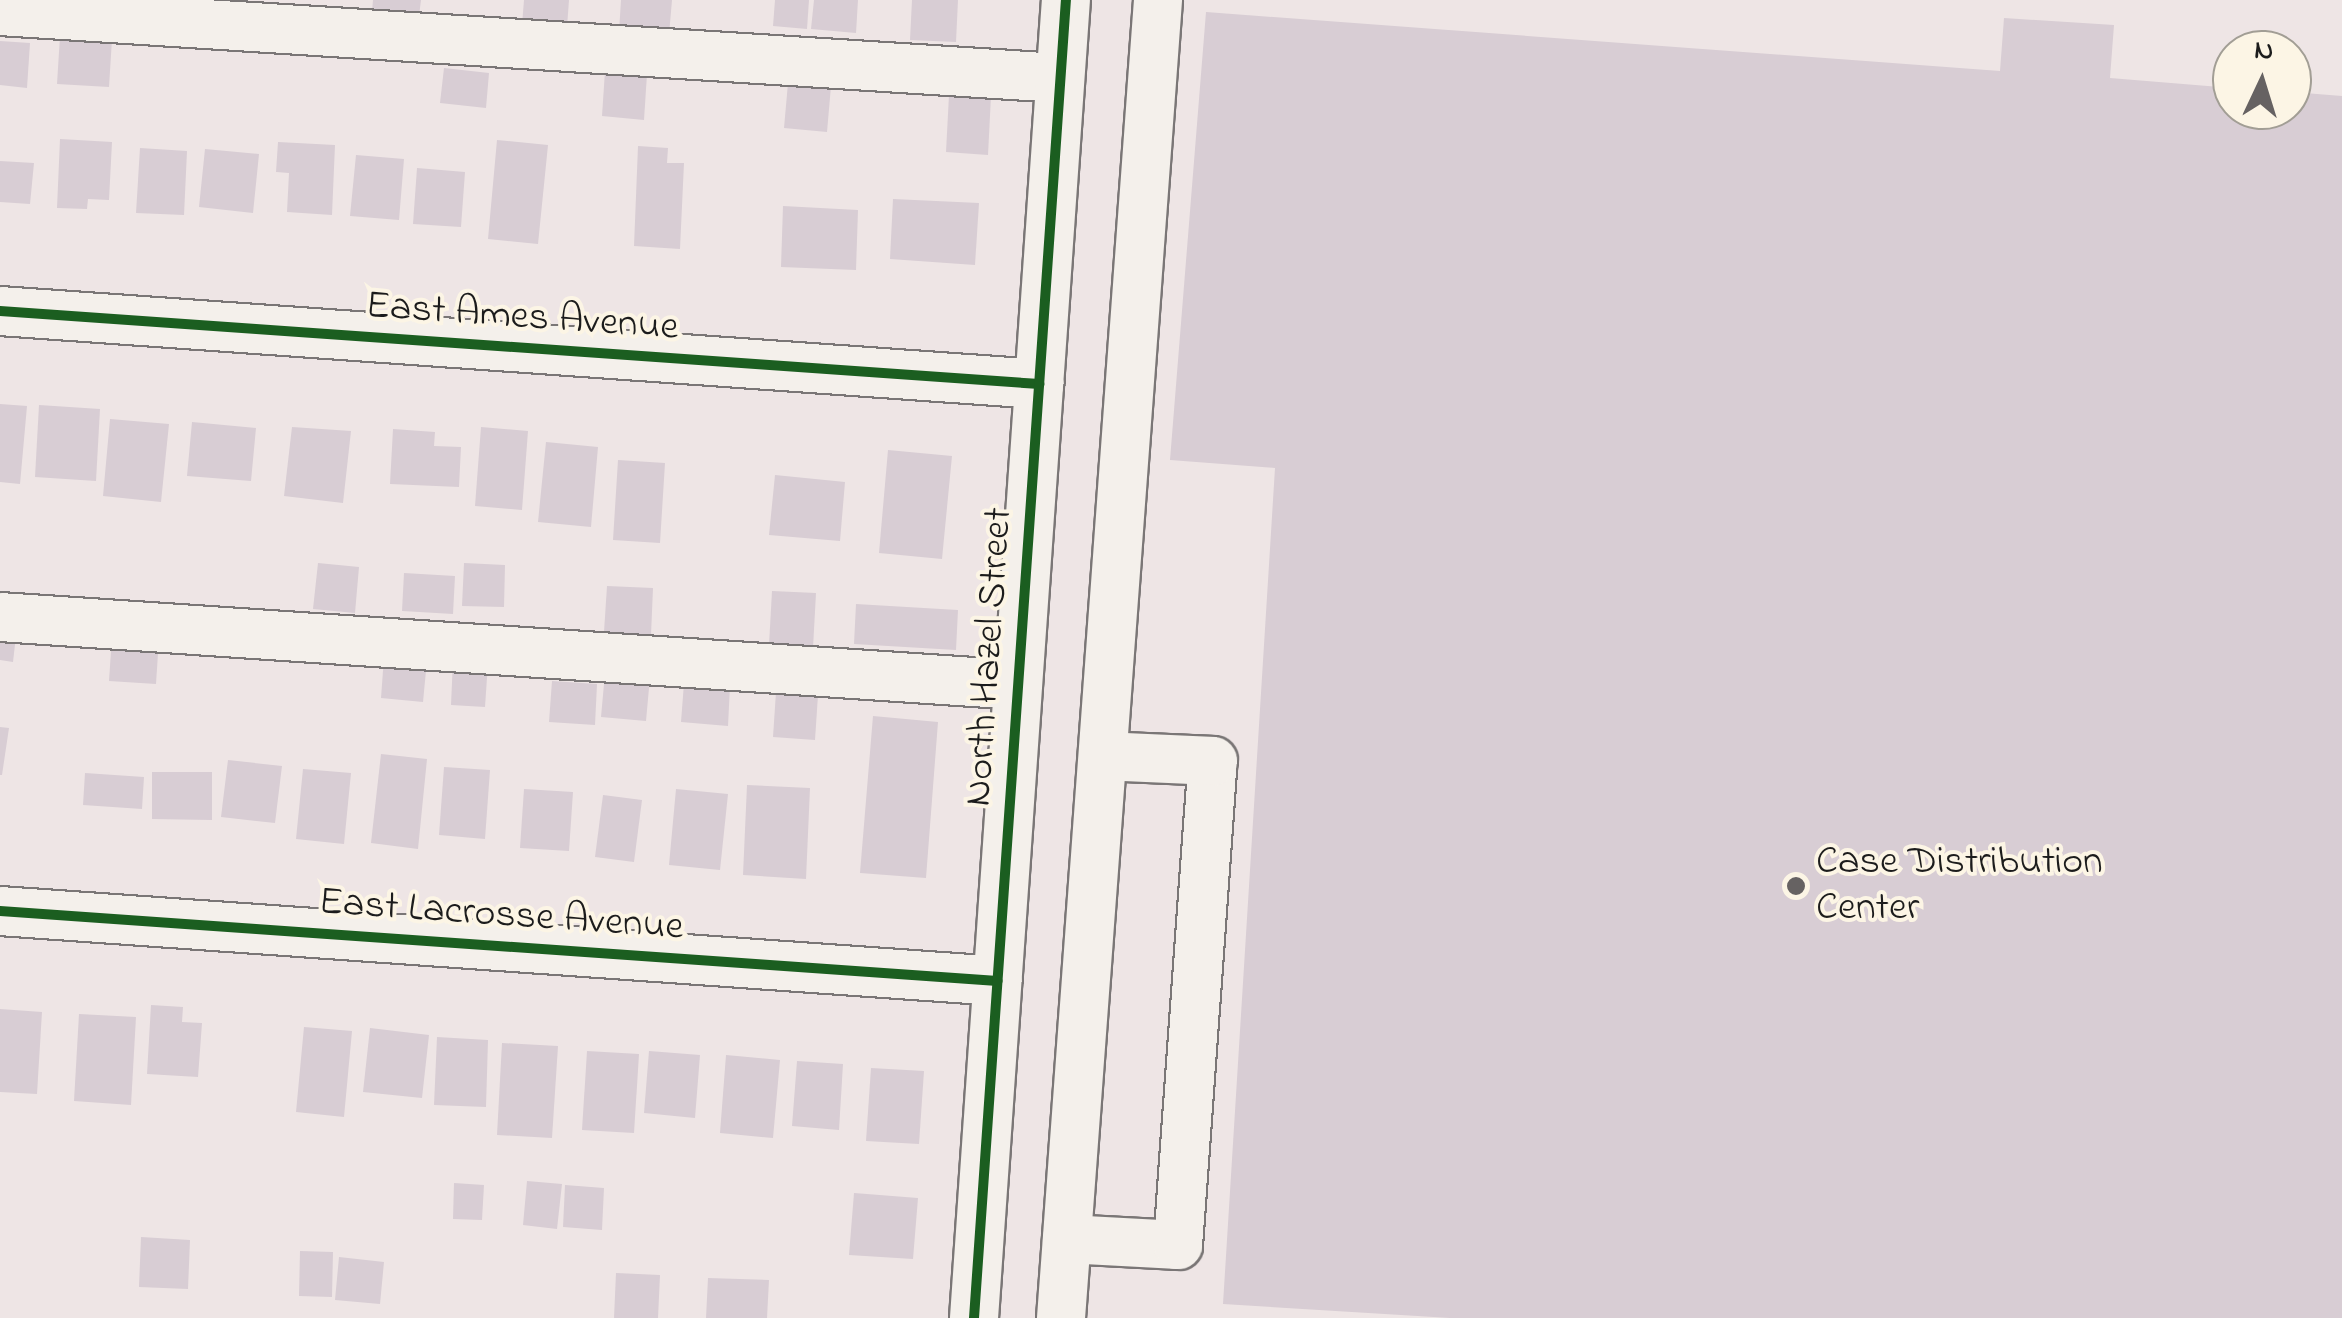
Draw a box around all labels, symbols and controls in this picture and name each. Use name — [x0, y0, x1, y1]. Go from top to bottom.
north arrow — [2212, 30, 2312, 130]
text: N — [2253, 30, 2275, 73]
street label: East Ames Avenue — [364, 283, 680, 353]
street label: North Hazel Street — [956, 506, 1024, 808]
place label: Case Distribution Center — [1816, 839, 2103, 933]
marker: Case Distribution Center — [1785, 875, 1807, 897]
street label: East Lacrosse Avenue — [317, 879, 685, 953]

